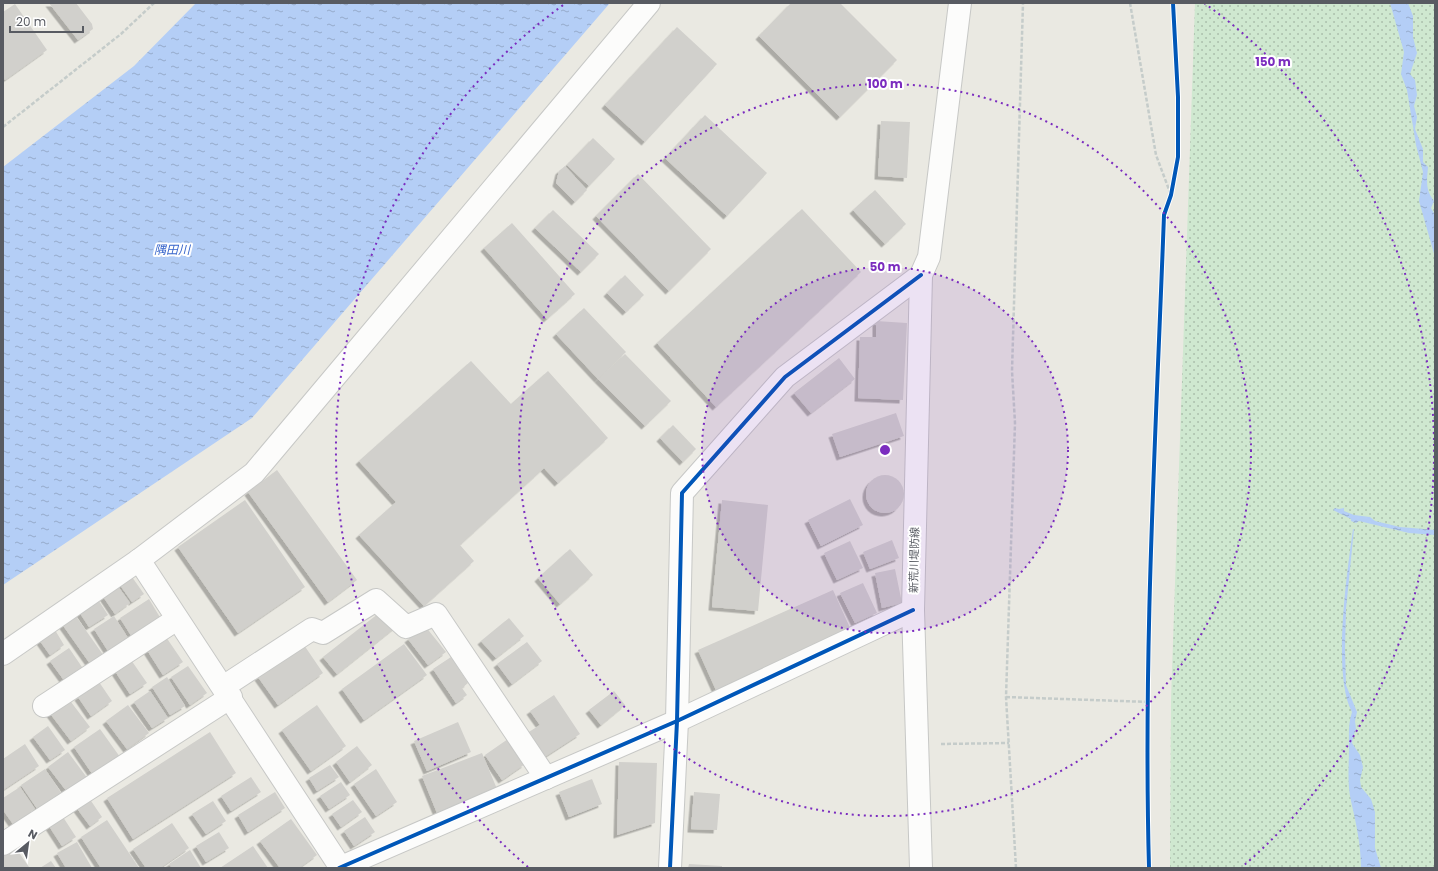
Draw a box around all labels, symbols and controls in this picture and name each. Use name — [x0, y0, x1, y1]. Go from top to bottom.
scale bar — [10, 8, 83, 34]
text: 20 m — [16, 13, 46, 30]
text: 150 m — [1255, 53, 1291, 70]
text: 100 m — [867, 75, 903, 92]
water label: 隅田川 — [154, 241, 192, 258]
text: 50 m — [870, 258, 901, 275]
centre of rings — [878, 443, 892, 457]
street label: 新荒川堤防線 — [905, 527, 923, 593]
north arrow — [8, 823, 48, 863]
text: N — [25, 825, 40, 843]

